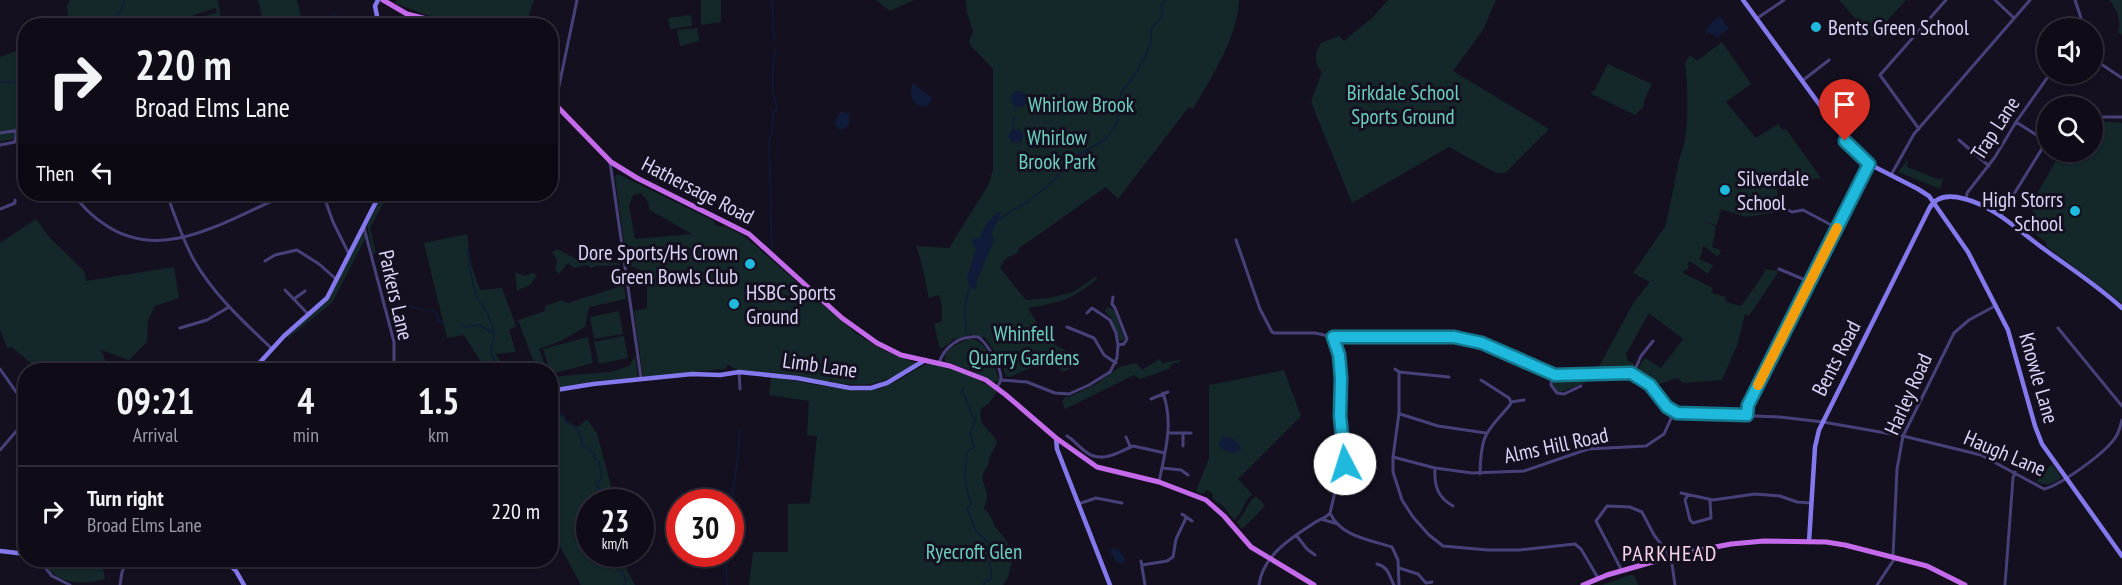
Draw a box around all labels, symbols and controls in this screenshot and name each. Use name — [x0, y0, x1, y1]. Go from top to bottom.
place label: Bents Green School — [1828, 14, 1969, 41]
map controls — [2037, 18, 2103, 162]
button: sound — [2037, 18, 2103, 84]
marker: Bents Green School — [1809, 20, 1823, 34]
text: 220 m — [135, 37, 232, 92]
icon: right — [36, 42, 114, 120]
park label: Birkdale School Sports Ground — [1347, 79, 1459, 130]
pin — [1819, 79, 1870, 141]
icon: arrive — [1828, 88, 1861, 121]
text: Broad Elms Lane — [135, 90, 290, 124]
park label: Whirlow Brook — [1028, 91, 1134, 118]
street label: Trap Lane — [1965, 91, 2025, 165]
button: search — [2037, 96, 2103, 162]
park label: Whirlow Brook Park — [1018, 124, 1096, 175]
street label: Hathersage Road — [637, 150, 759, 230]
icon: left — [86, 156, 119, 189]
text: Then — [36, 159, 74, 187]
place label: Silverdale School — [1737, 165, 1809, 216]
marker: Silverdale School — [1718, 183, 1732, 197]
place label: High Storrs School — [1982, 186, 2063, 237]
marker: High Storrs School — [2068, 204, 2082, 218]
place label: Dore Sports/Hs Crown Green Bowls Club — [578, 239, 738, 290]
street label: Parkers Lane — [373, 247, 419, 343]
marker: Dore Sports/Hs Crown Green Bowls Club — [743, 257, 757, 271]
place label: HSBC Sports Ground — [746, 279, 836, 330]
marker: HSBC Sports Ground — [727, 297, 741, 311]
street label: Bents Road — [1806, 316, 1866, 400]
park label: Whinfell Quarry Gardens — [969, 320, 1079, 371]
street label: Knowle Lane — [2013, 330, 2065, 426]
street label: Limb Lane — [781, 346, 859, 384]
street label: Harley Road — [1878, 349, 1938, 439]
text: 09:21 — [116, 377, 194, 424]
text: 4 — [297, 377, 314, 424]
text: 1.5 — [417, 377, 459, 424]
street label: Alms Hill Road — [1501, 421, 1611, 469]
text: Arrival — [133, 422, 178, 448]
text: min — [293, 422, 319, 448]
text: km — [428, 422, 449, 448]
street label: Haugh Lane — [1960, 424, 2050, 482]
position arrow — [1313, 432, 1377, 496]
text: Turn right — [87, 484, 164, 512]
speed limit sign: 30 — [666, 489, 744, 567]
icon: right — [36, 495, 69, 528]
text: 220 m — [491, 497, 540, 525]
text: 23 — [601, 501, 629, 540]
text: Broad Elms Lane — [87, 512, 202, 538]
text: km/h — [602, 534, 628, 553]
park label: Ryecroft Glen — [926, 538, 1022, 565]
district label: PARKHEAD — [1622, 539, 1718, 567]

